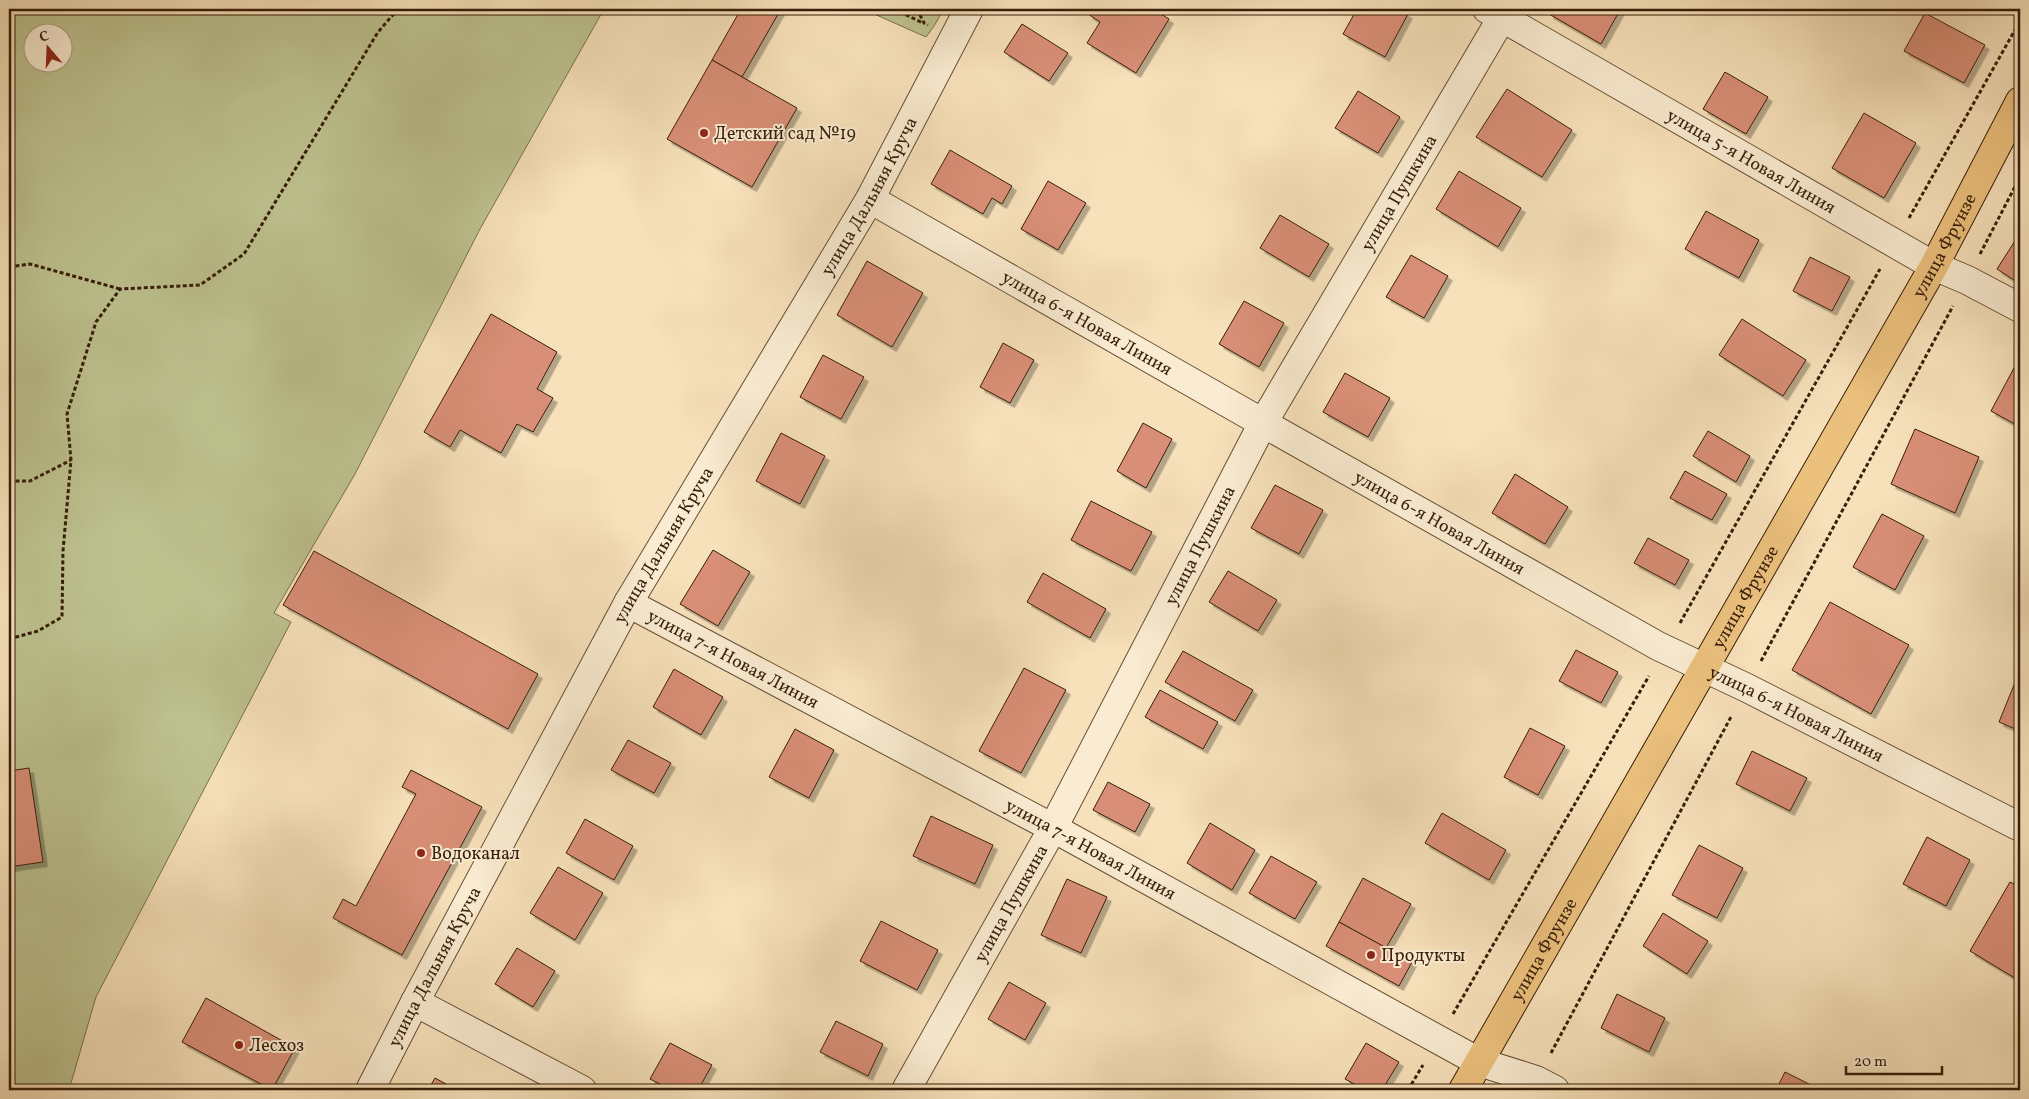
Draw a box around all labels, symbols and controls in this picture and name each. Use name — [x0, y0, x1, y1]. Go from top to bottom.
north arrow — [22, 22, 72, 72]
text: С — [37, 27, 52, 48]
street label: улица 5-я Новая Линия — [1661, 104, 1840, 221]
street label: улица Дальняя Круча — [816, 113, 925, 281]
place label: Детский сад №19 — [714, 122, 856, 147]
marker: Детский сад №19 — [698, 127, 710, 139]
street label: улица Пушкина — [1356, 130, 1444, 257]
street label: улица Фрунзе — [1907, 189, 1984, 303]
street label: улица 6-я Новая Линия — [997, 266, 1176, 383]
street label: улица Дальняя Круча — [608, 462, 721, 629]
street label: улица 6-я Новая Линия — [1349, 466, 1529, 582]
street label: улица Пушкина — [1160, 482, 1242, 610]
street label: улица Фрунзе — [1707, 541, 1786, 654]
street label: улица 7-я Новая Линия — [642, 604, 823, 716]
street label: улица 6-я Новая Линия — [1704, 661, 1887, 769]
street label: улица 7-я Новая Линия — [1000, 794, 1180, 907]
street label: улица Пушкина — [969, 840, 1055, 968]
place label: Водоканал — [431, 842, 520, 867]
marker: Водоканал — [415, 847, 427, 859]
street label: улица Дальняя Круча — [383, 883, 488, 1052]
street label: улица Фрунзе — [1505, 894, 1584, 1006]
place label: Продукты — [1381, 944, 1466, 969]
marker: Продукты — [1365, 949, 1377, 961]
place label: Лесхоз — [249, 1034, 304, 1059]
marker: Лесхоз — [233, 1039, 245, 1051]
scale bar — [1846, 1044, 1943, 1076]
text: 20 m — [1854, 1052, 1887, 1073]

